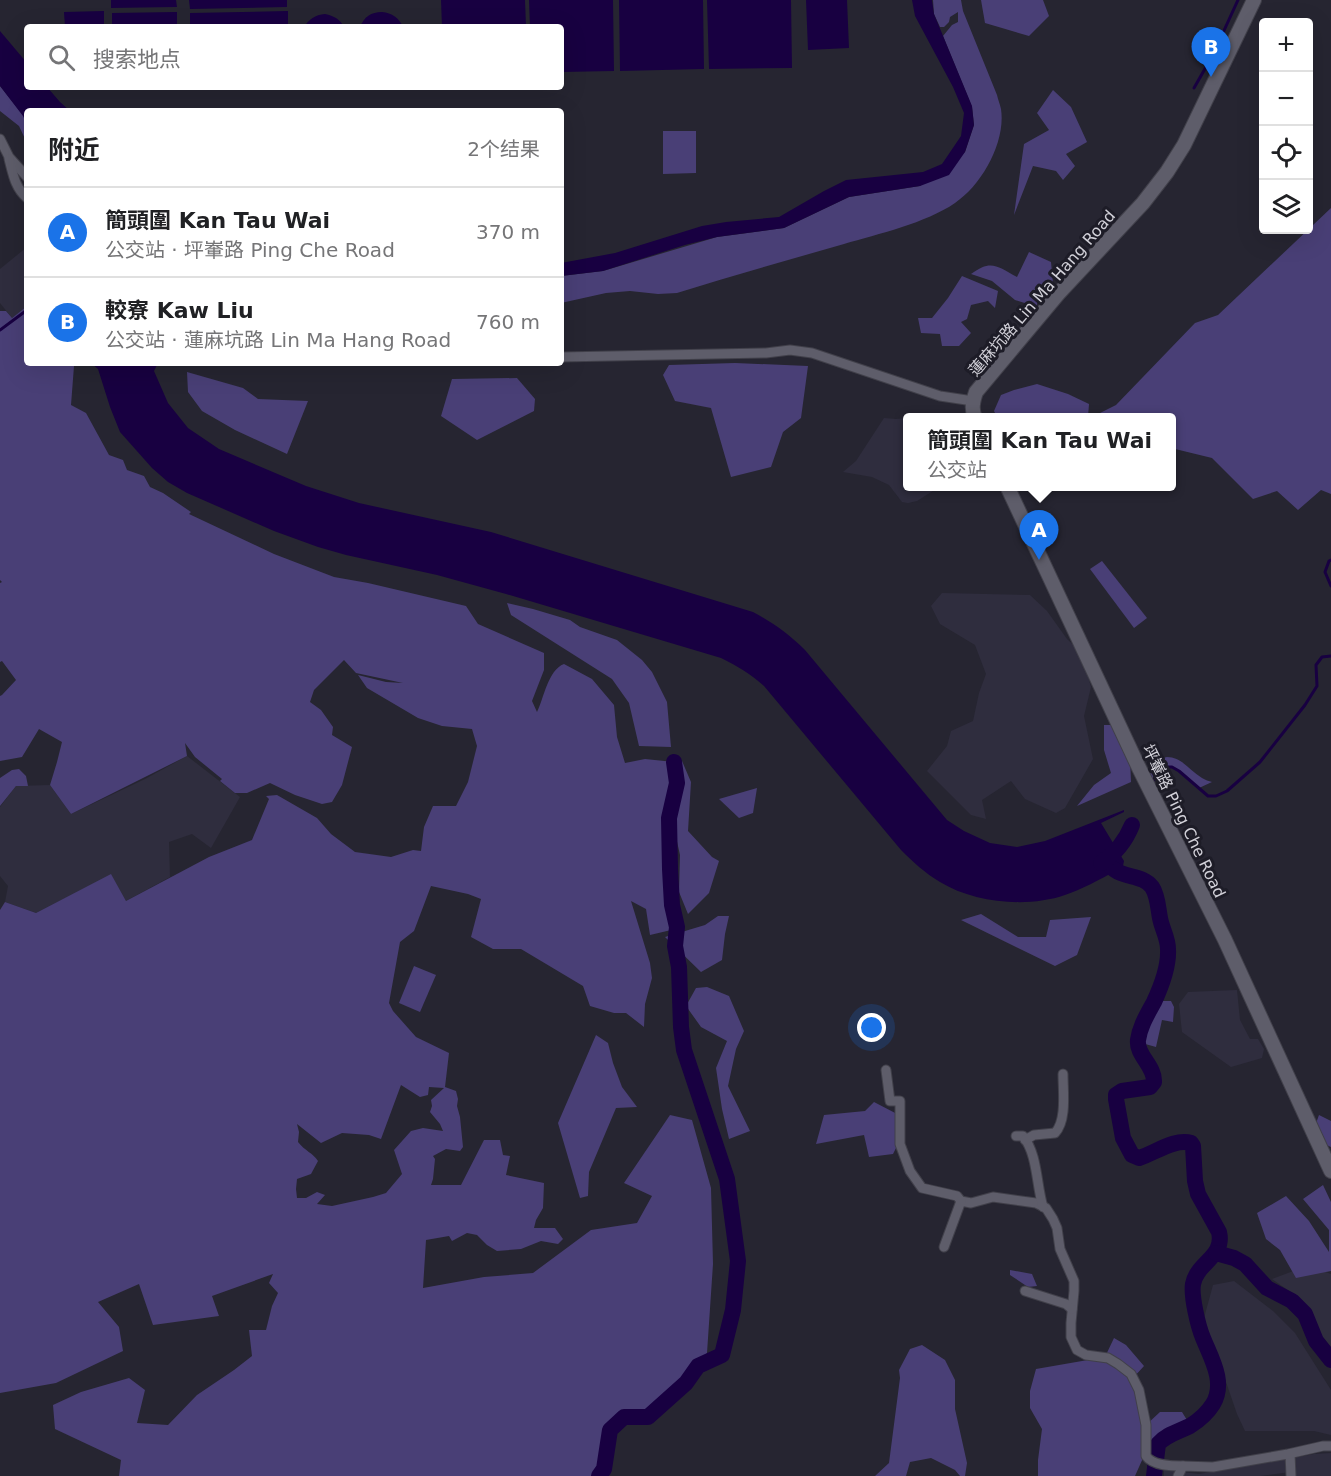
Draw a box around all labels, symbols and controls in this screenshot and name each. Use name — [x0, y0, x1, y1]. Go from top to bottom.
map controls — [1259, 18, 1313, 234]
button: + — [1259, 18, 1313, 72]
search box — [24, 24, 564, 90]
pin: B — [1192, 28, 1230, 77]
icon: search — [45, 41, 78, 74]
text: 搜索地点 — [93, 47, 181, 72]
button: − — [1259, 72, 1313, 126]
button: locate — [1259, 126, 1313, 180]
text: 附近 — [48, 135, 100, 165]
text: 2个结果 — [467, 137, 540, 161]
button: layers — [1259, 180, 1313, 234]
street label: 蓮麻坑路 Lin Ma Hang Road — [965, 206, 1119, 380]
text: 簡頭圍 Kan Tau Wai — [105, 208, 330, 233]
text: A — [60, 220, 75, 244]
text: 370 m — [476, 220, 540, 244]
text: 公交站 · 坪輋路 Ping Che Road — [105, 238, 395, 262]
text: 較寮 Kaw Liu — [105, 298, 254, 323]
text: B — [60, 310, 75, 334]
text: 760 m — [476, 310, 540, 334]
text: 公交站 · 蓮麻坑路 Lin Ma Hang Road — [105, 328, 451, 352]
popup — [903, 413, 1176, 491]
text: 簡頭圍 Kan Tau Wai — [927, 428, 1152, 453]
text: 公交站 — [927, 458, 987, 482]
pin: A — [1020, 510, 1058, 560]
street label: 坪輋路 Ping Che Road — [1139, 741, 1229, 901]
your location — [857, 1013, 886, 1042]

